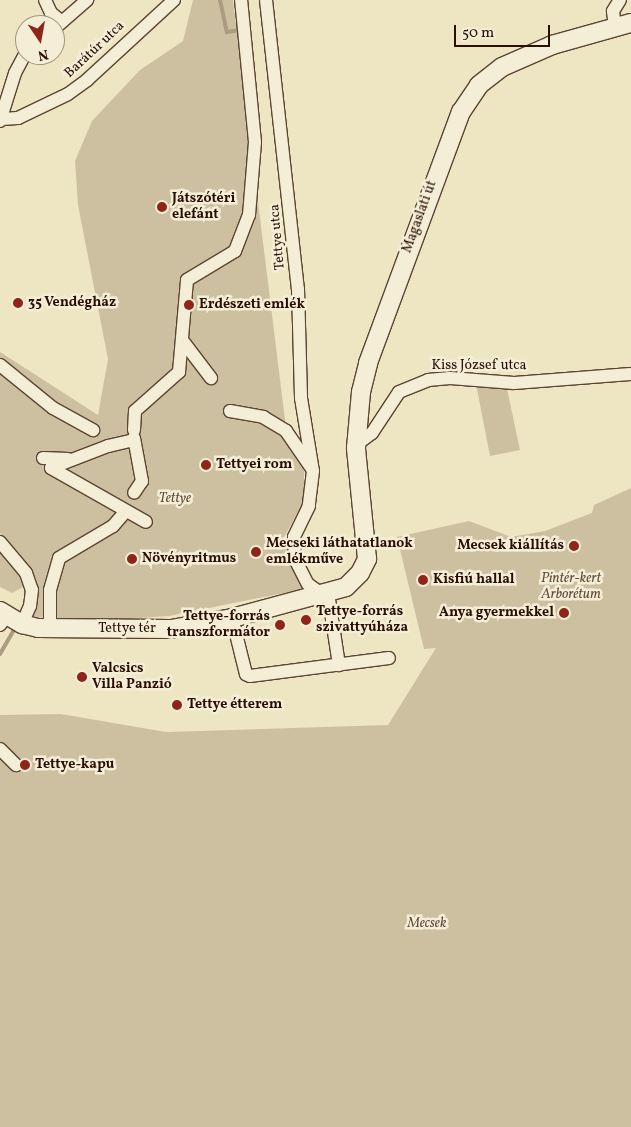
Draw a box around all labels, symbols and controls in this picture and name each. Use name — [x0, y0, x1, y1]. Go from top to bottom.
north arrow — [15, 15, 65, 65]
scale bar — [456, 15, 552, 47]
street label: Barátúr utca — [62, 18, 128, 82]
text: 50 m — [462, 23, 494, 44]
text: N — [36, 44, 50, 65]
street label: Magaslati út — [399, 179, 441, 255]
place label: Játszótéri elefánt — [172, 191, 235, 223]
marker: Játszótéri elefánt — [156, 201, 168, 213]
street label: Tettye utca — [267, 203, 289, 271]
place label: 35 Vendégház — [28, 295, 116, 311]
marker: 35 Vendégház — [12, 297, 24, 309]
place label: Erdészeti emlék — [199, 297, 305, 313]
marker: Erdészeti emlék — [183, 299, 195, 311]
street label: Kiss József utca — [432, 358, 526, 374]
place label: Tettyei rom — [216, 457, 292, 473]
marker: Tettyei rom — [200, 459, 212, 471]
park label: Tettye — [159, 491, 191, 507]
place label: Mecseki láthatatlanok emlékműve — [266, 536, 413, 568]
place label: Mecsek kiállítás — [457, 538, 564, 554]
marker: Mecsek kiállítás — [568, 540, 580, 552]
marker: Mecseki láthatatlanok emlékműve — [250, 546, 262, 558]
place label: Növényritmus — [142, 551, 236, 567]
marker: Növényritmus — [126, 553, 138, 565]
park label: Pintér-kert Arborétum — [541, 571, 601, 604]
place label: Kisfiú hallal — [433, 572, 515, 588]
marker: Kisfiú hallal — [417, 574, 429, 586]
place label: Tettye-forrás szivattyúháza — [316, 604, 408, 636]
place label: Anya gyermekkel — [439, 605, 554, 621]
marker: Anya gyermekkel — [558, 607, 570, 619]
place label: Tettye-forrás transzformátor — [167, 609, 270, 642]
marker: Tettye-forrás szivattyúháza — [300, 614, 312, 626]
marker: Tettye-forrás transzformátor — [274, 619, 286, 631]
street label: Tettye tér — [98, 621, 156, 637]
place label: Valcsics Villa Panzió — [92, 661, 172, 694]
marker: Valcsics Villa Panzió — [76, 671, 88, 683]
place label: Tettye étterem — [187, 697, 282, 713]
marker: Tettye étterem — [171, 699, 183, 711]
place label: Tettye-kapu — [35, 757, 114, 773]
marker: Tettye-kapu — [19, 759, 31, 771]
park label: Mecsek — [408, 916, 446, 932]

